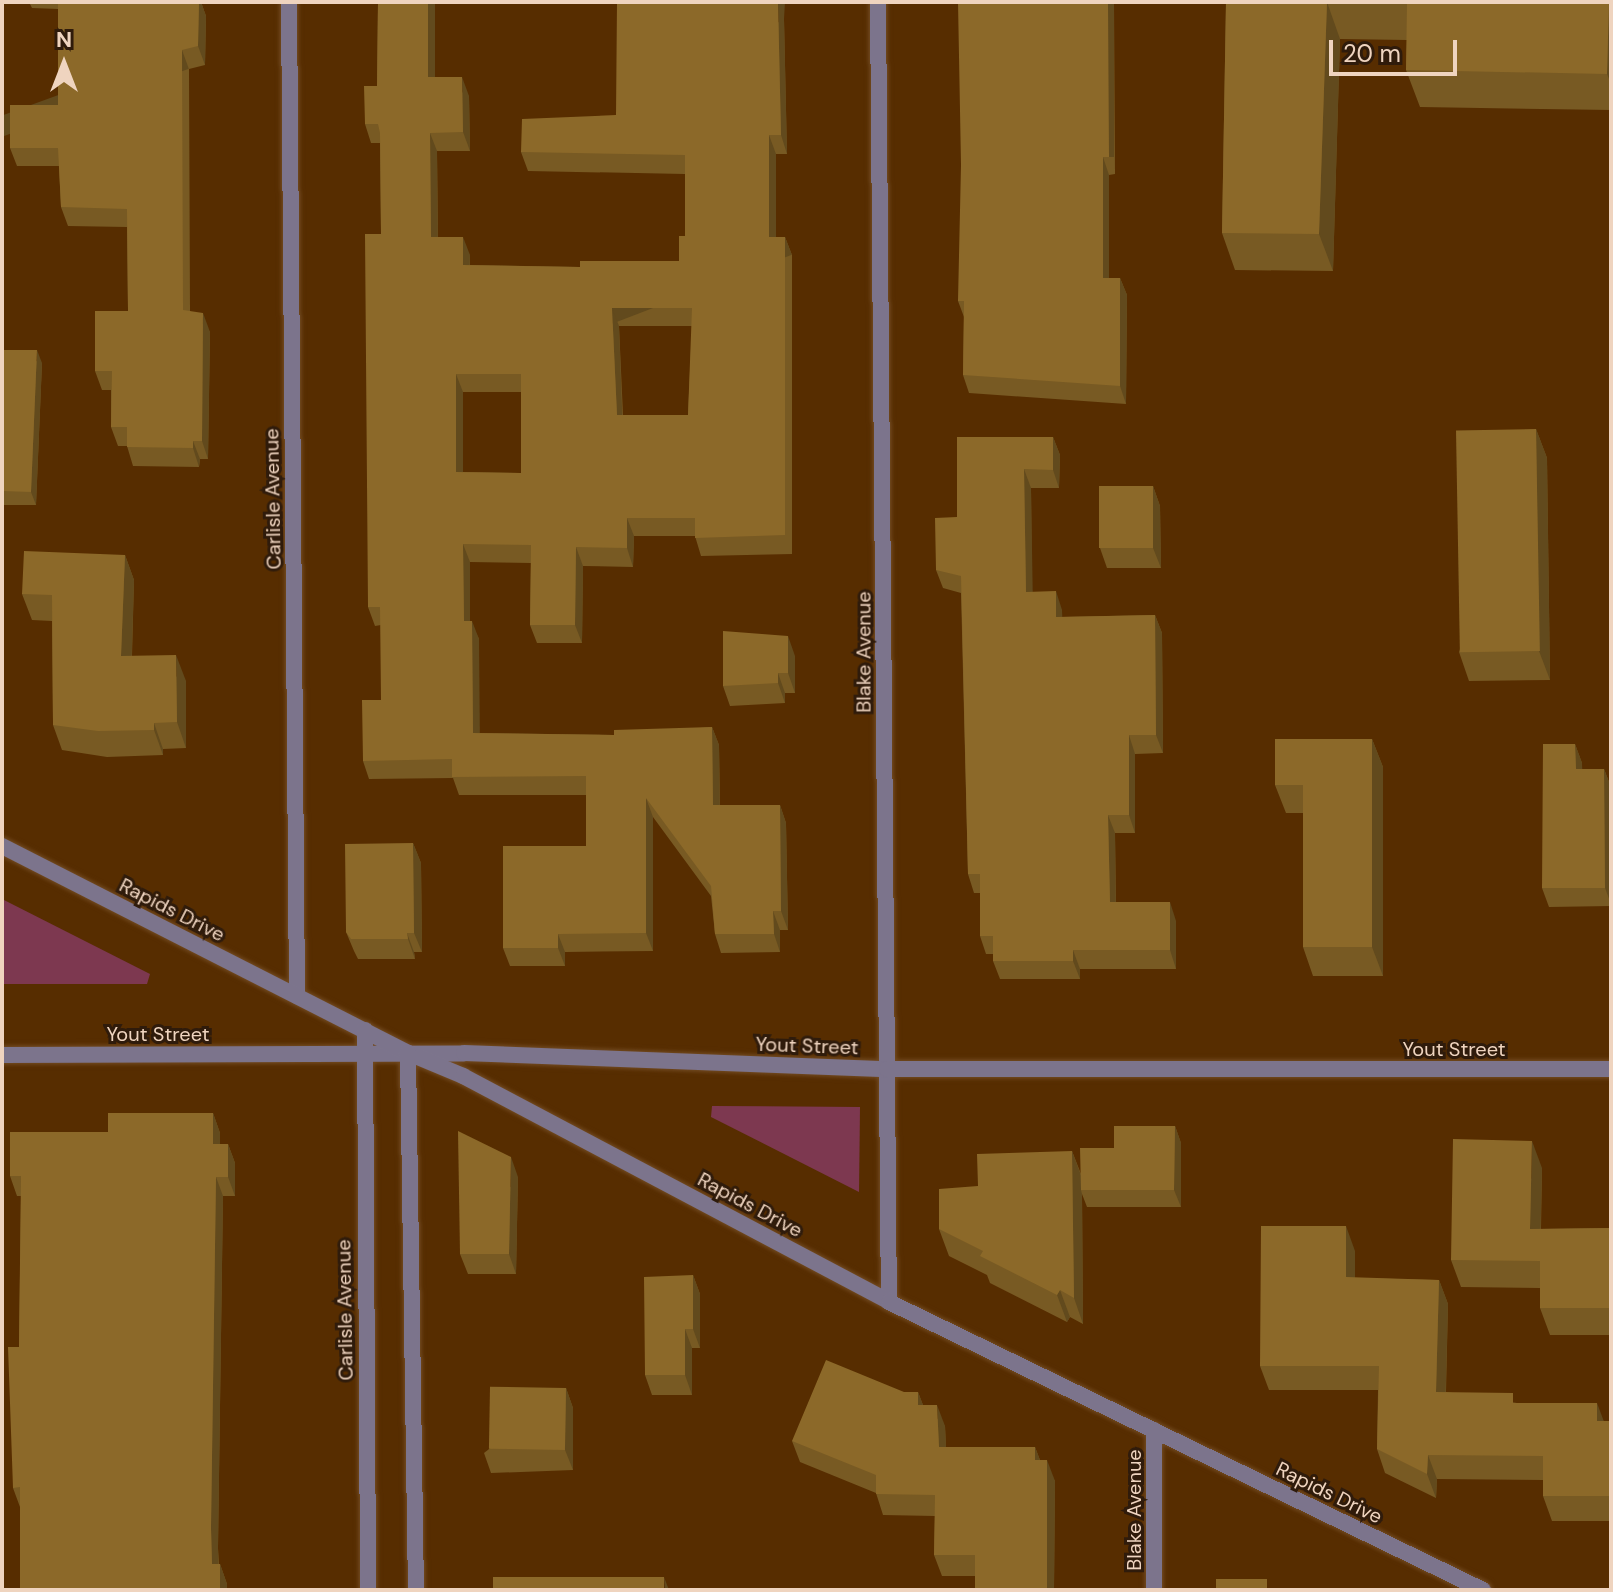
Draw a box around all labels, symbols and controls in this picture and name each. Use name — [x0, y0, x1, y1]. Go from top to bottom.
north arrow — [24, 24, 104, 104]
scale bar — [1333, 24, 1461, 74]
text: N — [56, 25, 72, 54]
text: 20 m — [1343, 38, 1401, 69]
street label: Carlisle Avenue — [260, 428, 286, 570]
street label: Blake Avenue — [852, 591, 876, 713]
street label: Rapids Drive — [115, 873, 229, 947]
street label: Yout Street — [106, 1022, 210, 1046]
street label: Yout Street — [755, 1032, 859, 1060]
street label: Yout Street — [1402, 1037, 1506, 1061]
street label: Rapids Drive — [694, 1167, 806, 1243]
street label: Carlisle Avenue — [332, 1239, 358, 1381]
street label: Blake Avenue — [1122, 1449, 1146, 1571]
street label: Rapids Drive — [1272, 1457, 1386, 1529]

